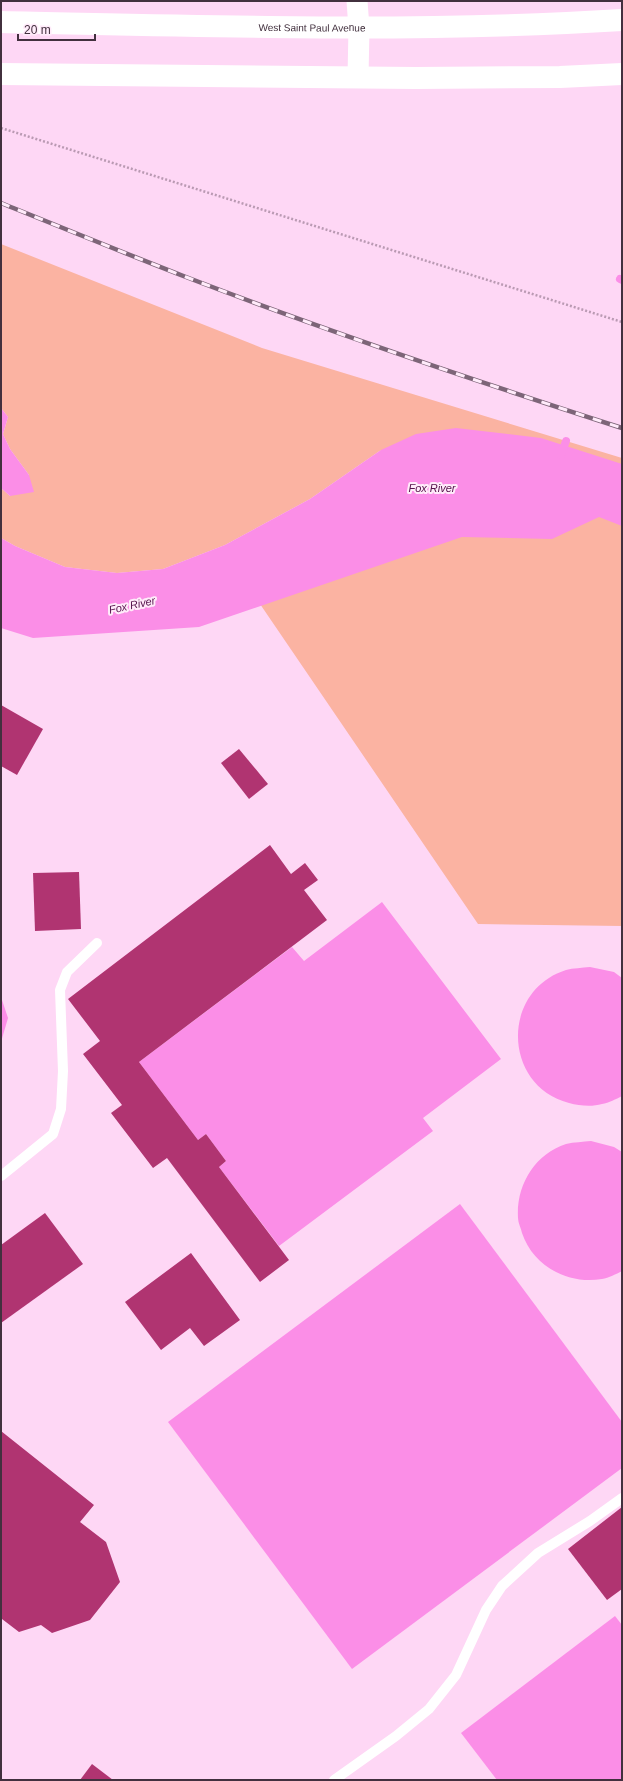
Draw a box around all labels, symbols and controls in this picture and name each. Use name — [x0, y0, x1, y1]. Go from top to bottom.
scale bar — [18, 16, 95, 42]
street label: West Saint Paul Avenue — [258, 21, 366, 33]
text: 20 m — [24, 23, 51, 37]
water label: Fox River — [408, 482, 457, 494]
water label: Fox River — [108, 594, 158, 616]

